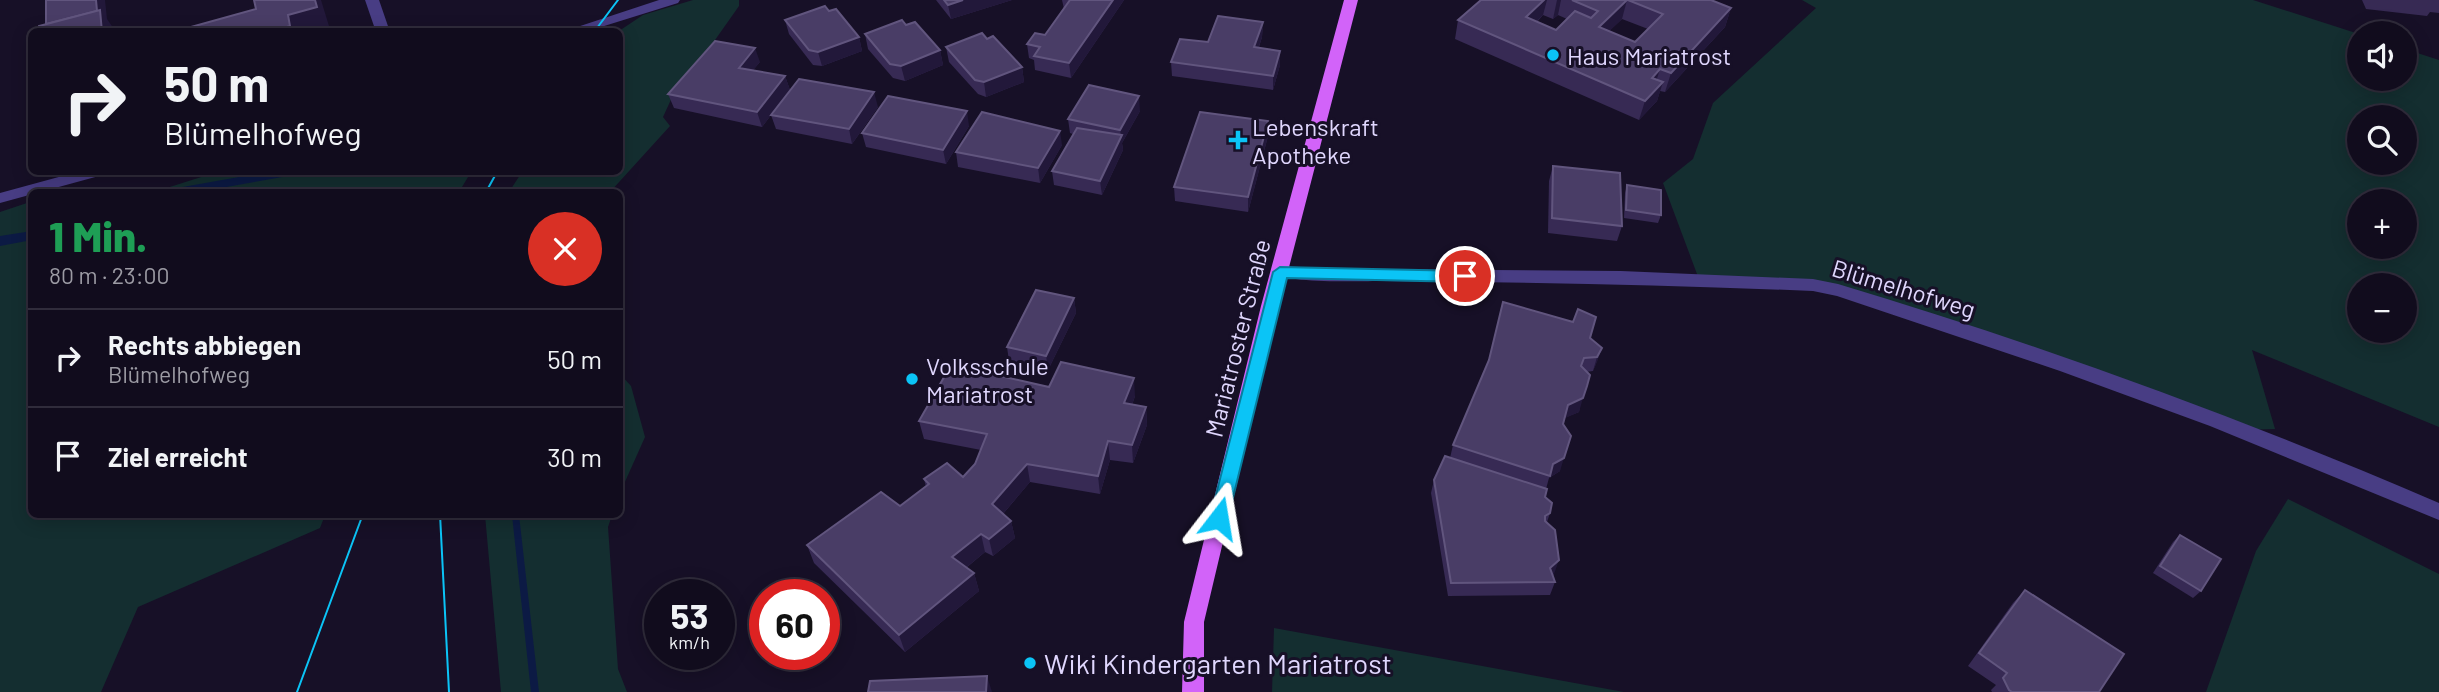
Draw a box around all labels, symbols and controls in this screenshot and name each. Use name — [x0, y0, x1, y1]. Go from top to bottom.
map controls — [2347, 21, 2417, 343]
button: sound — [2347, 21, 2417, 91]
place label: Haus Mariatrost — [1567, 41, 1731, 70]
marker: Haus Mariatrost — [1545, 47, 1561, 63]
text: 50 m — [164, 53, 269, 112]
icon: right — [49, 56, 140, 147]
button: search — [2347, 105, 2417, 175]
place label: Lebenskraft Apotheke — [1252, 112, 1379, 169]
text: Blümelhofweg — [164, 113, 362, 151]
marker: Lebenskraft Apotheke — [1230, 132, 1246, 148]
button: + — [2347, 189, 2417, 259]
text: 1 Min. — [49, 210, 147, 260]
button: close — [528, 212, 602, 286]
street label: Mariatroster Straße — [1198, 236, 1276, 440]
pin — [1435, 246, 1495, 306]
street label: Blümelhofweg — [1829, 252, 1979, 324]
icon: arrive — [1446, 257, 1484, 295]
text: 80 m · 23:00 — [49, 261, 169, 289]
button: − — [2347, 273, 2417, 343]
text: Rechts abbiegen — [108, 329, 301, 360]
icon: right — [49, 339, 87, 377]
text: 50 m — [547, 343, 602, 374]
place label: Volksschule Mariatrost — [926, 351, 1049, 408]
text: Blümelhofweg — [108, 360, 250, 388]
marker: Volksschule Mariatrost — [904, 371, 920, 387]
icon: arrive — [49, 437, 87, 475]
text: Ziel erreicht — [108, 441, 248, 472]
text: 30 m — [547, 441, 602, 472]
position arrow — [1182, 481, 1256, 555]
speed limit sign: 60 — [749, 579, 840, 670]
text: 53 — [671, 594, 708, 636]
text: km/h — [669, 631, 710, 653]
place label: Wiki Kindergarten Mariatrost — [1044, 646, 1392, 680]
marker: Wiki Kindergarten Mariatrost — [1022, 655, 1038, 671]

